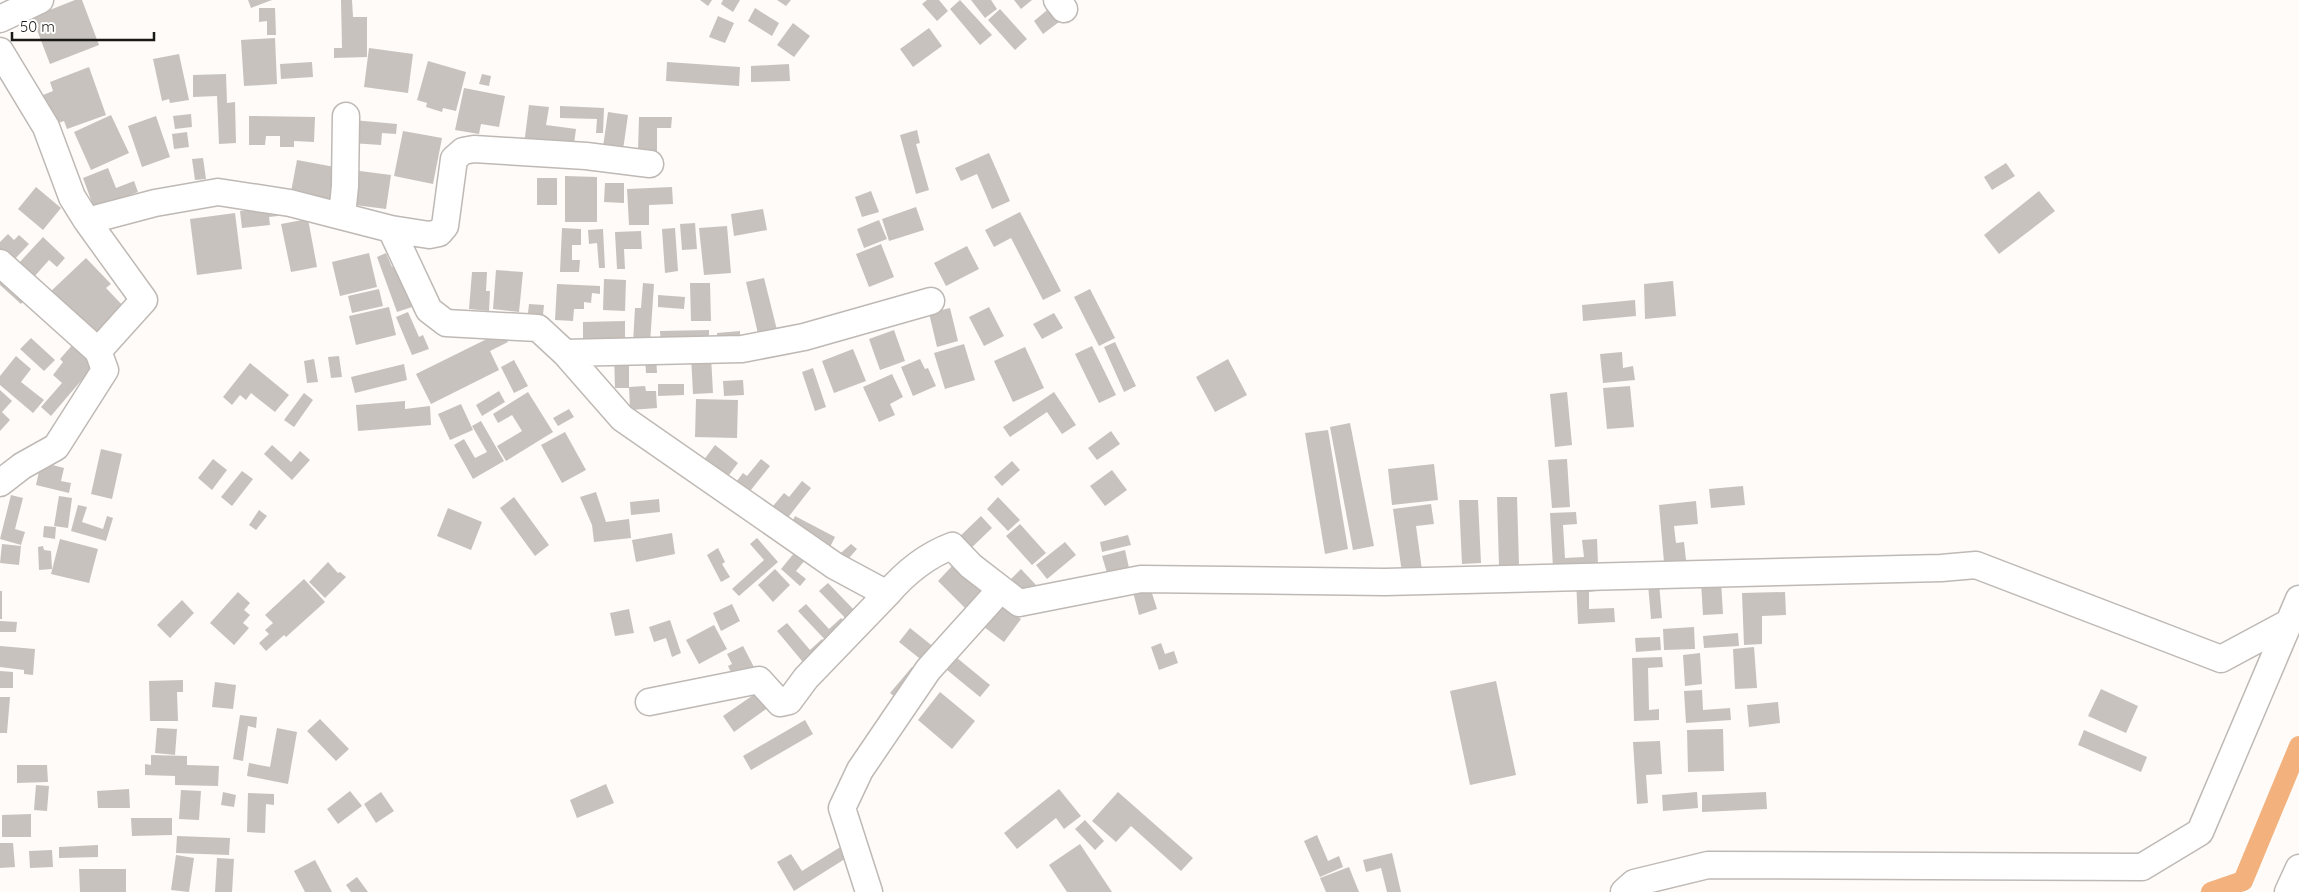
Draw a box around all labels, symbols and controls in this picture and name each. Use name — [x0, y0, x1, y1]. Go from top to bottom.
scale bar — [12, 10, 155, 42]
text: 50 m — [20, 17, 55, 36]

